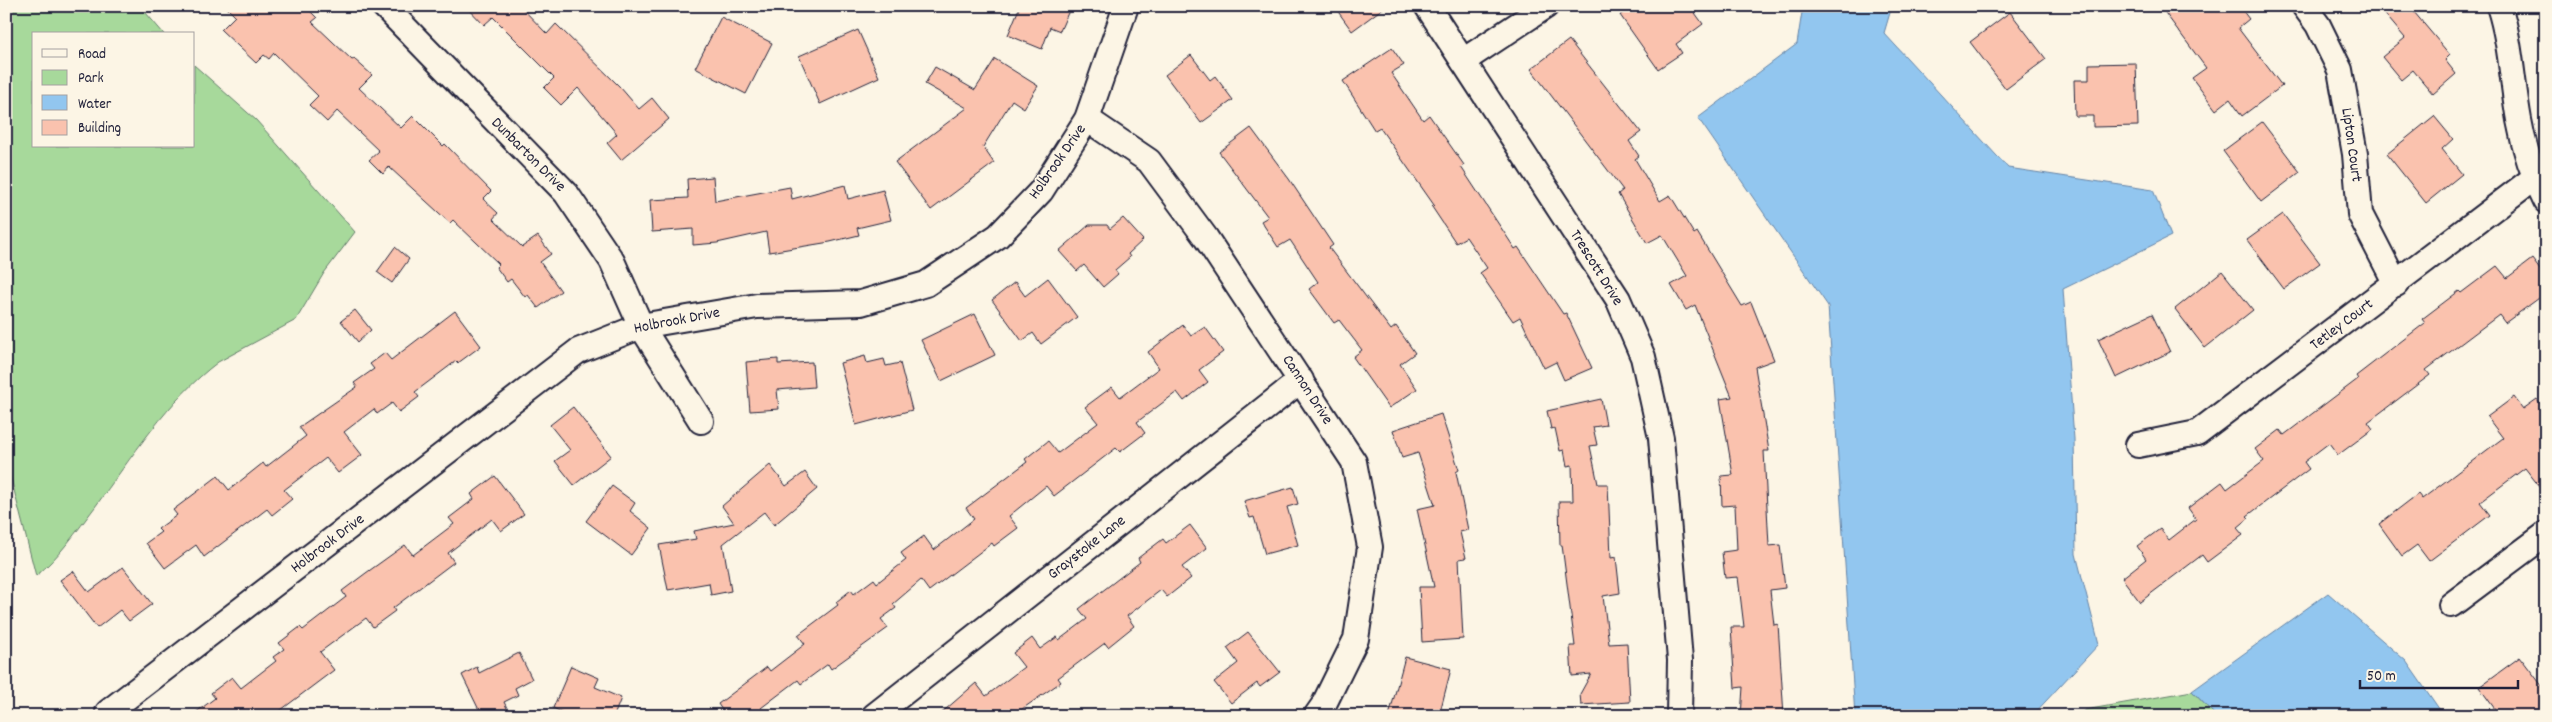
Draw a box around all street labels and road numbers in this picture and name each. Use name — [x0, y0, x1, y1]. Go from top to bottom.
street label: Lipton Court — [2334, 106, 2368, 184]
street label: Dunbarton Drive — [485, 112, 571, 198]
street label: Holbrook Drive — [1024, 120, 1092, 204]
street label: Trescott Drive — [1563, 225, 1629, 311]
street label: Tetley Court — [2305, 293, 2379, 356]
street label: Holbrook Drive — [632, 301, 722, 341]
street label: Cannon Drive — [1276, 351, 1338, 429]
street label: Holbrook Drive — [286, 509, 370, 579]
street label: Graystoke Lane — [1043, 510, 1131, 586]

